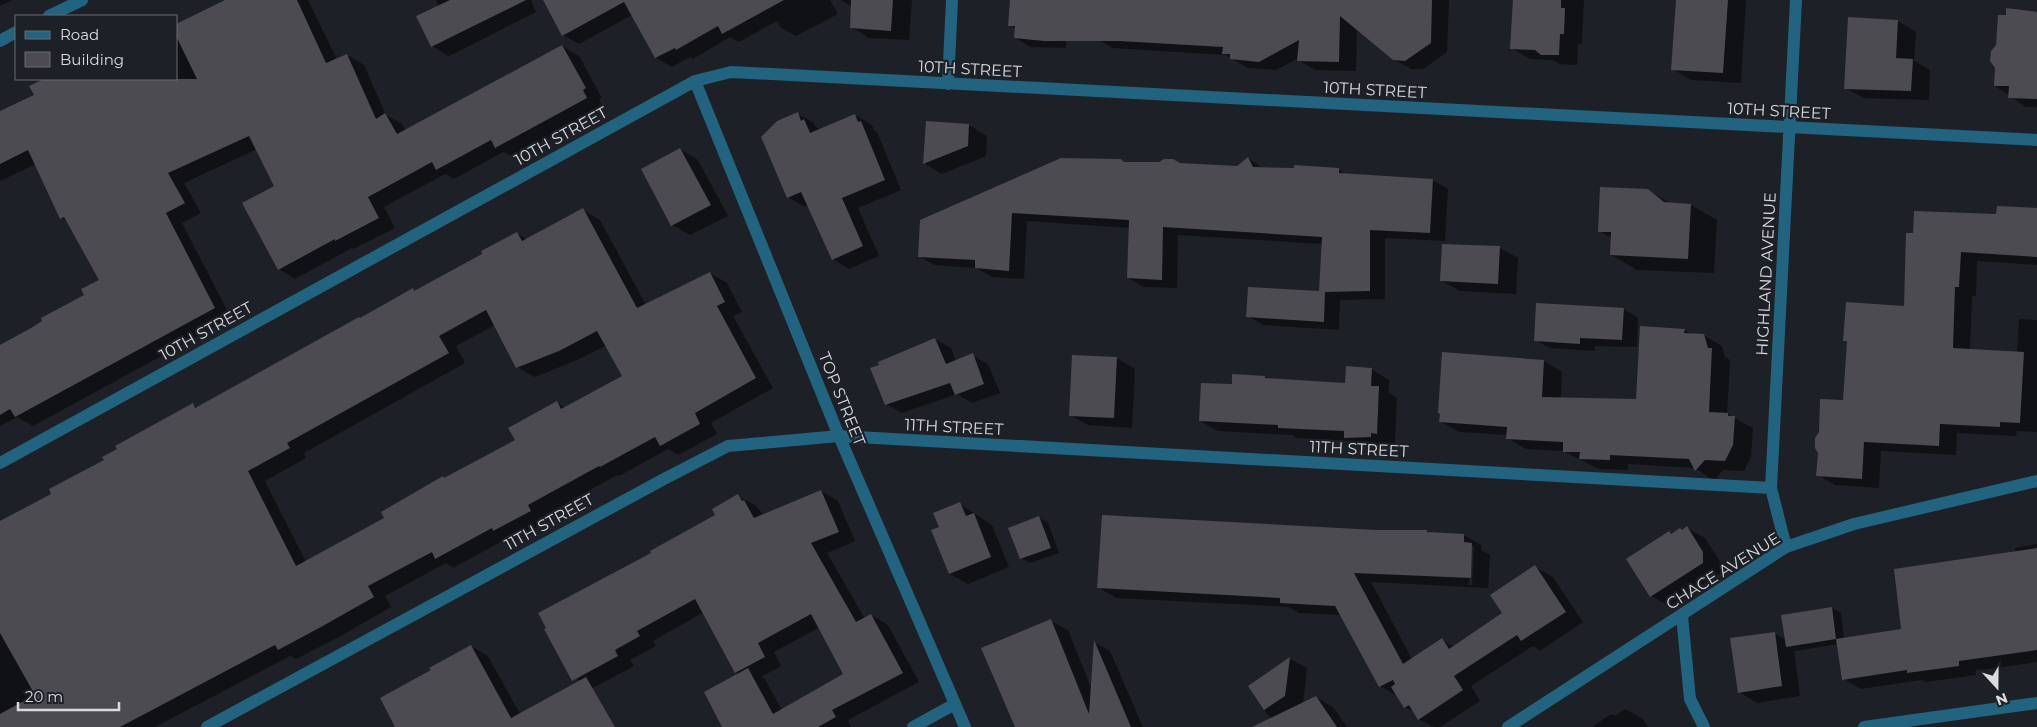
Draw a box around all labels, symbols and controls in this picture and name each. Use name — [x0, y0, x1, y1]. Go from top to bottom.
legend — [15, 15, 178, 80]
text: Road — [60, 25, 99, 44]
text: Building — [60, 50, 124, 69]
street label: 10TH STREET — [918, 57, 1023, 81]
street label: 10TH STREET — [1323, 78, 1428, 102]
street label: 10TH STREET — [1727, 99, 1832, 123]
street label: 10TH STREET — [511, 102, 612, 169]
street label: HIGHLAND AVENUE — [1752, 192, 1780, 356]
street label: 10TH STREET — [156, 297, 257, 364]
street label: TOP STREET — [815, 349, 870, 449]
street label: 11TH STREET — [904, 415, 1005, 439]
street label: 11TH STREET — [1309, 437, 1410, 461]
street label: 11TH STREET — [501, 489, 598, 554]
street label: CHACE AVENUE — [1662, 528, 1784, 614]
north arrow — [1972, 662, 2022, 712]
scale bar — [18, 680, 119, 712]
text: 20 m — [25, 687, 63, 706]
text: N — [1993, 689, 2010, 710]

